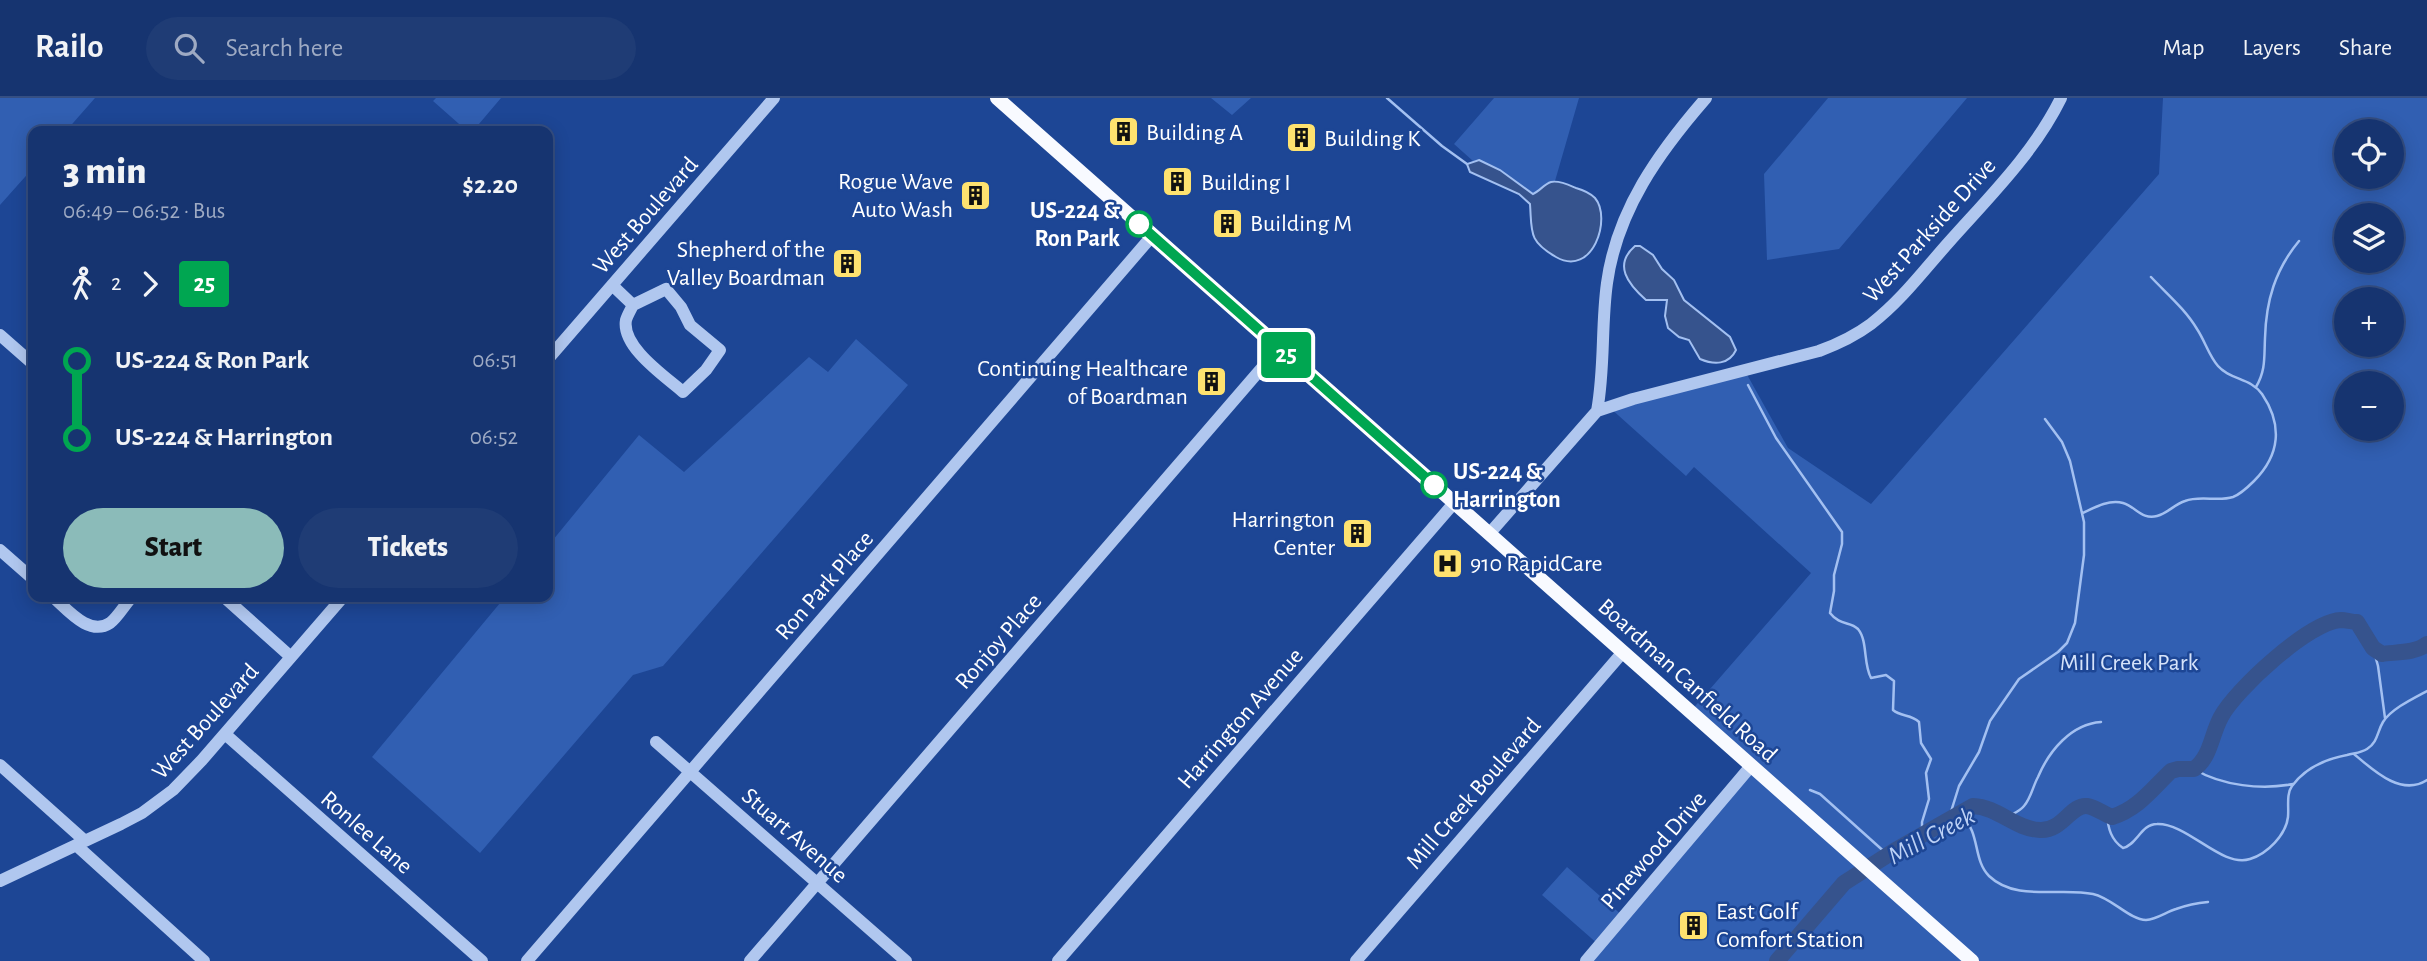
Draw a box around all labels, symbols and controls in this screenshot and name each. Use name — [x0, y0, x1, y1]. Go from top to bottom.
search box — [146, 17, 636, 80]
icon: search — [170, 29, 208, 67]
text: Railo — [35, 31, 104, 64]
text: Search here — [226, 35, 343, 61]
text: Map — [2162, 36, 2204, 60]
text: Layers — [2242, 36, 2301, 60]
text: Share — [2339, 36, 2392, 60]
building icon: Building A — [1106, 115, 1140, 149]
map controls — [2334, 119, 2404, 441]
button: locate — [2334, 119, 2404, 189]
place label: Building A — [1146, 121, 1243, 145]
building icon: Building K — [1284, 121, 1318, 155]
place label: Building K — [1324, 127, 1421, 151]
text: 3 min — [63, 153, 147, 191]
street label: West Boulevard — [589, 153, 703, 279]
street label: West Parkside Drive — [1859, 154, 2001, 308]
building icon: Building I — [1161, 165, 1195, 199]
place label: Rogue Wave Auto Wash — [838, 170, 953, 222]
place label: Building I — [1201, 171, 1291, 195]
text: $2.20 — [462, 172, 518, 198]
building icon: Rogue Wave Auto Wash — [959, 178, 993, 212]
place label: US-224 & Ron Park — [1030, 199, 1120, 251]
text: 06:49 – 06:52 · Bus — [63, 200, 225, 223]
button: layers — [2334, 203, 2404, 273]
building icon: Building M — [1210, 206, 1244, 240]
marker: US-224 & Ron Park — [1126, 211, 1152, 237]
place label: Building M — [1250, 212, 1352, 236]
place label: Shepherd of the Valley Boardman — [667, 238, 825, 290]
building icon: Shepherd of the Valley Boardman — [831, 246, 865, 280]
icon: walk — [63, 265, 101, 303]
icon: forward — [131, 265, 169, 303]
text: 2 — [111, 272, 121, 295]
text: 25 — [193, 272, 215, 296]
button: + — [2334, 287, 2404, 357]
line badge: 25 — [1254, 332, 1318, 378]
text: 25 — [1275, 343, 1297, 367]
text: US-224 & Ron Park — [115, 347, 309, 373]
text: 06:51 — [472, 349, 518, 372]
place label: Continuing Healthcare of Boardman — [977, 357, 1188, 409]
building icon: Continuing Healthcare of Boardman — [1194, 365, 1228, 399]
button: − — [2334, 371, 2404, 441]
text: US-224 & Harrington — [115, 424, 333, 450]
text: 06:52 — [470, 426, 518, 449]
place label: US-224 & Harrington — [1453, 460, 1561, 512]
marker: US-224 & Harrington — [1421, 472, 1447, 498]
button: Start — [63, 508, 284, 588]
button: Tickets — [298, 508, 518, 588]
place label: Harrington Center — [1232, 508, 1335, 560]
building icon: Harrington Center — [1341, 516, 1375, 550]
street label: Ron Park Place — [771, 527, 878, 645]
hospital icon: 910 RapidCare — [1430, 546, 1464, 580]
place label: 910 RapidCare — [1470, 552, 1603, 576]
street label: Ronjoy Place — [951, 589, 1047, 694]
street label: Boardman Canfield Road — [1593, 594, 1781, 767]
street label: Harrington Avenue — [1174, 644, 1308, 793]
park label: Mill Creek Park — [2060, 651, 2198, 675]
street label: West Boulevard — [148, 659, 264, 784]
street label: Mill Creek Boulevard — [1402, 713, 1546, 874]
street label: Stuart Avenue — [737, 784, 852, 888]
street label: Ronlee Lane — [316, 787, 417, 879]
street label: Pinewood Drive — [1596, 787, 1711, 914]
water label: Mill Creek — [1884, 802, 1979, 870]
place label: East Golf Comfort Station — [1716, 900, 1864, 952]
building icon: East Golf Comfort Station — [1676, 908, 1710, 942]

